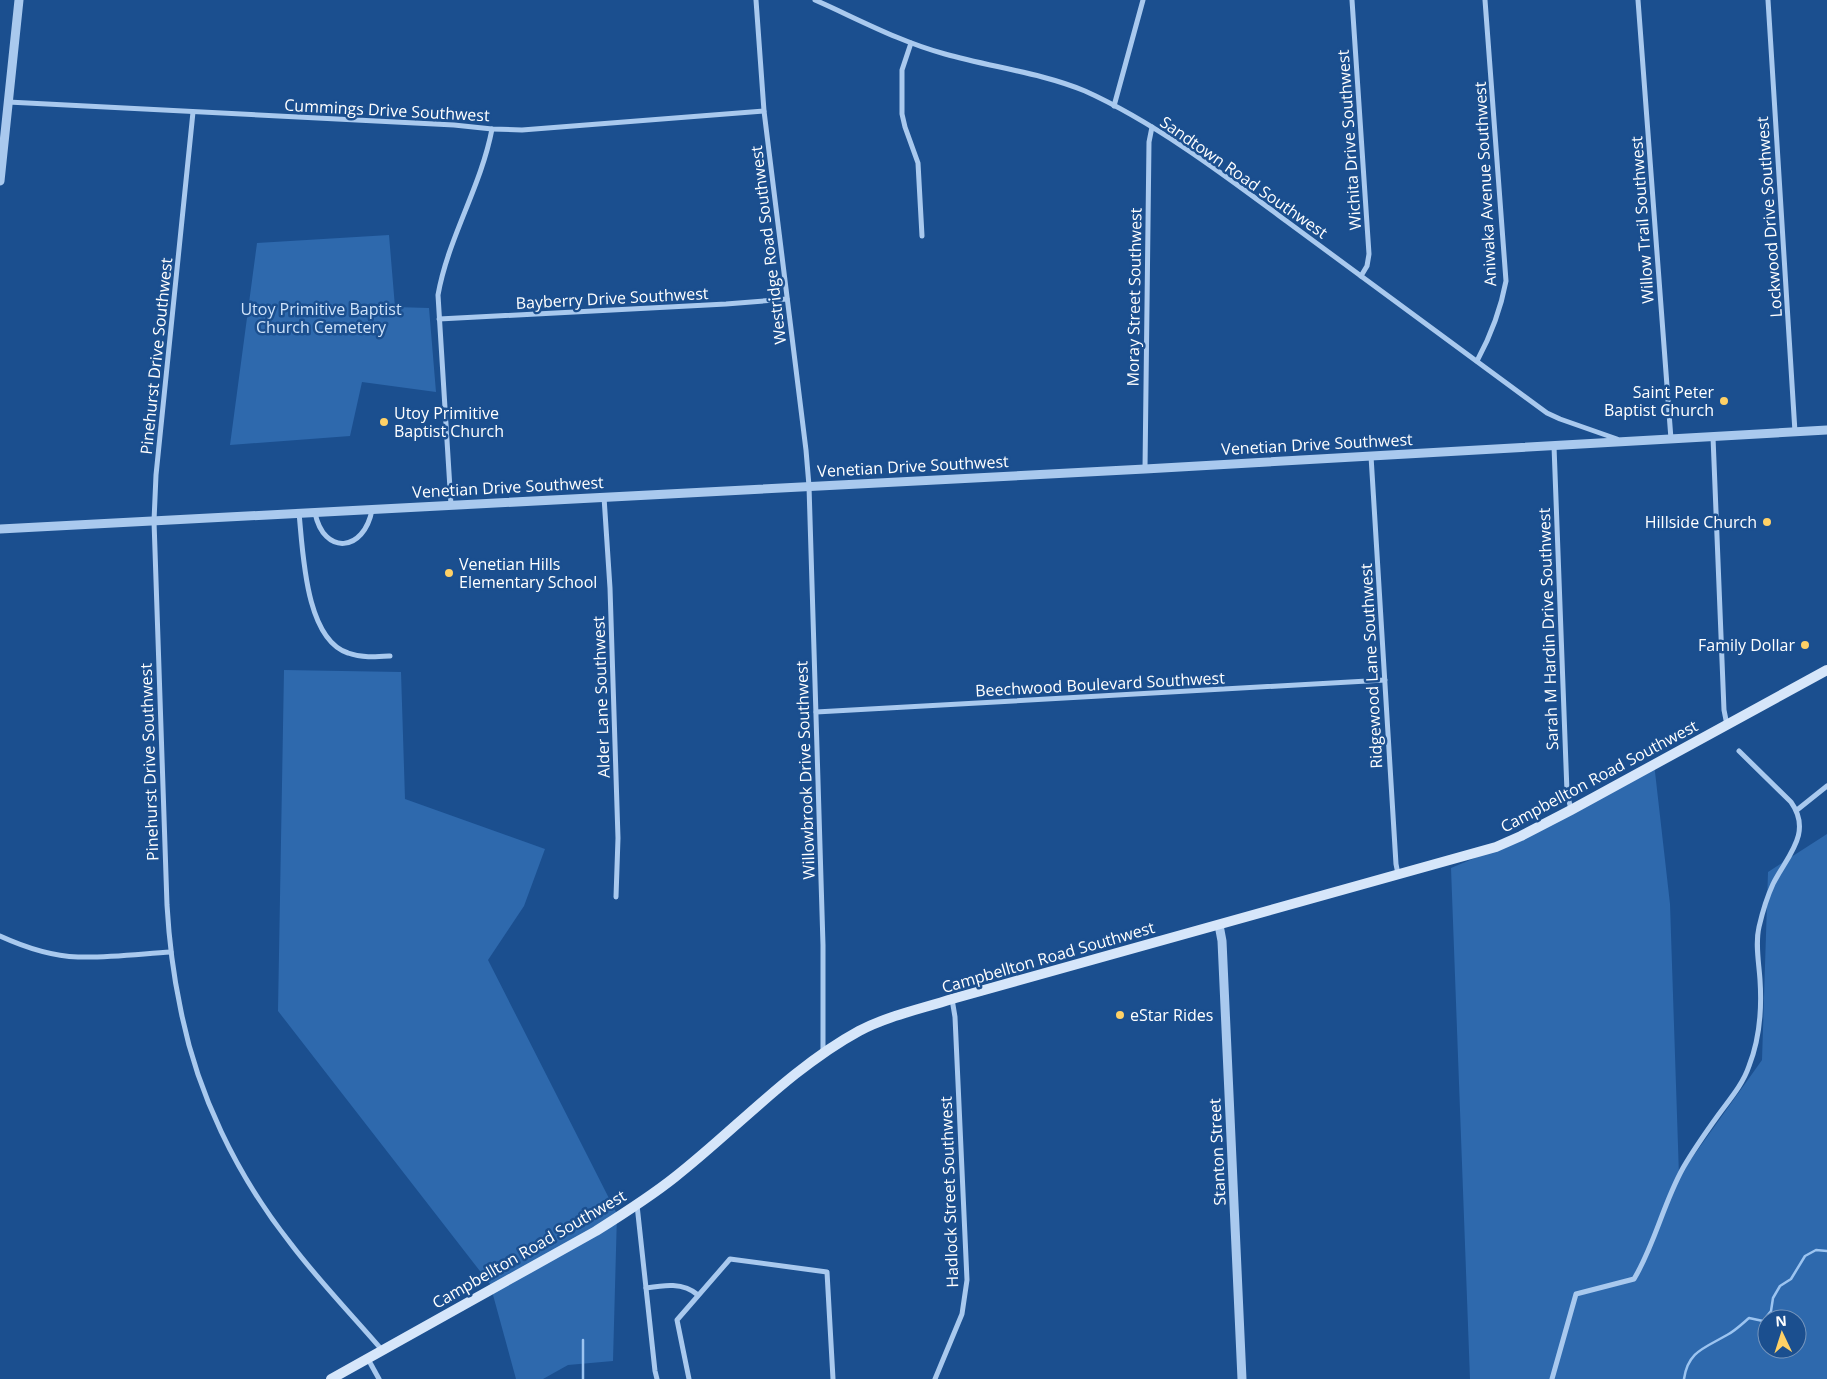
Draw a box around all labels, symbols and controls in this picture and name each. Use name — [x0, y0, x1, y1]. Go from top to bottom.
street label: Wichita Drive Southwest — [1332, 49, 1366, 231]
street label: Aniwaka Avenue Southwest — [1469, 81, 1501, 287]
street label: Cummings Drive Southwest — [284, 94, 491, 126]
street label: Sandtown Road Southwest — [1156, 111, 1332, 243]
street label: Lockwood Drive Southwest — [1751, 115, 1787, 318]
street label: Willow Trail Southwest — [1625, 135, 1659, 305]
street label: Westridge Road Southwest — [745, 144, 791, 346]
street label: Moray Street Southwest — [1121, 207, 1147, 387]
street label: Pinehurst Drive Southwest — [135, 256, 177, 456]
street label: Bayberry Drive Southwest — [515, 282, 709, 314]
park label: Utoy Primitive Baptist Church Cemetery — [240, 298, 402, 338]
place label: Saint Peter Baptist Church — [1604, 381, 1714, 421]
marker: Saint Peter Baptist Church — [1718, 395, 1730, 407]
place label: Utoy Primitive Baptist Church — [394, 402, 504, 442]
marker: Utoy Primitive Baptist Church — [378, 416, 390, 428]
street label: Venetian Drive Southwest — [1221, 428, 1414, 460]
street label: Venetian Drive Southwest — [817, 450, 1010, 482]
street label: Venetian Drive Southwest — [412, 471, 605, 503]
street label: Sarah M Hardin Drive Southwest — [1533, 507, 1563, 751]
place label: Hillside Church — [1645, 511, 1757, 533]
marker: Hillside Church — [1761, 516, 1773, 528]
place label: Venetian Hills Elementary School — [459, 553, 597, 593]
street label: Ridgewood Lane Southwest — [1355, 562, 1387, 769]
marker: Venetian Hills Elementary School — [443, 567, 455, 579]
street label: Alder Lane Southwest — [587, 615, 615, 778]
place label: Family Dollar — [1698, 634, 1795, 656]
marker: Family Dollar — [1799, 639, 1811, 651]
street label: Willowbrook Drive Southwest — [790, 660, 820, 880]
street label: Pinehurst Drive Southwest — [135, 662, 163, 861]
street label: Beechwood Boulevard Southwest — [975, 666, 1226, 702]
street label: Campbellton Road Southwest — [1496, 714, 1702, 837]
street label: Campbellton Road Southwest — [939, 916, 1157, 998]
place label: eStar Rides — [1130, 1004, 1213, 1026]
marker: eStar Rides — [1114, 1009, 1126, 1021]
street label: Hadlock Street Southwest — [935, 1096, 963, 1288]
street label: Stanton Street — [1203, 1098, 1231, 1206]
street label: Campbellton Road Southwest — [428, 1184, 630, 1314]
north arrow — [1757, 1309, 1807, 1359]
text: N — [1775, 1311, 1787, 1330]

